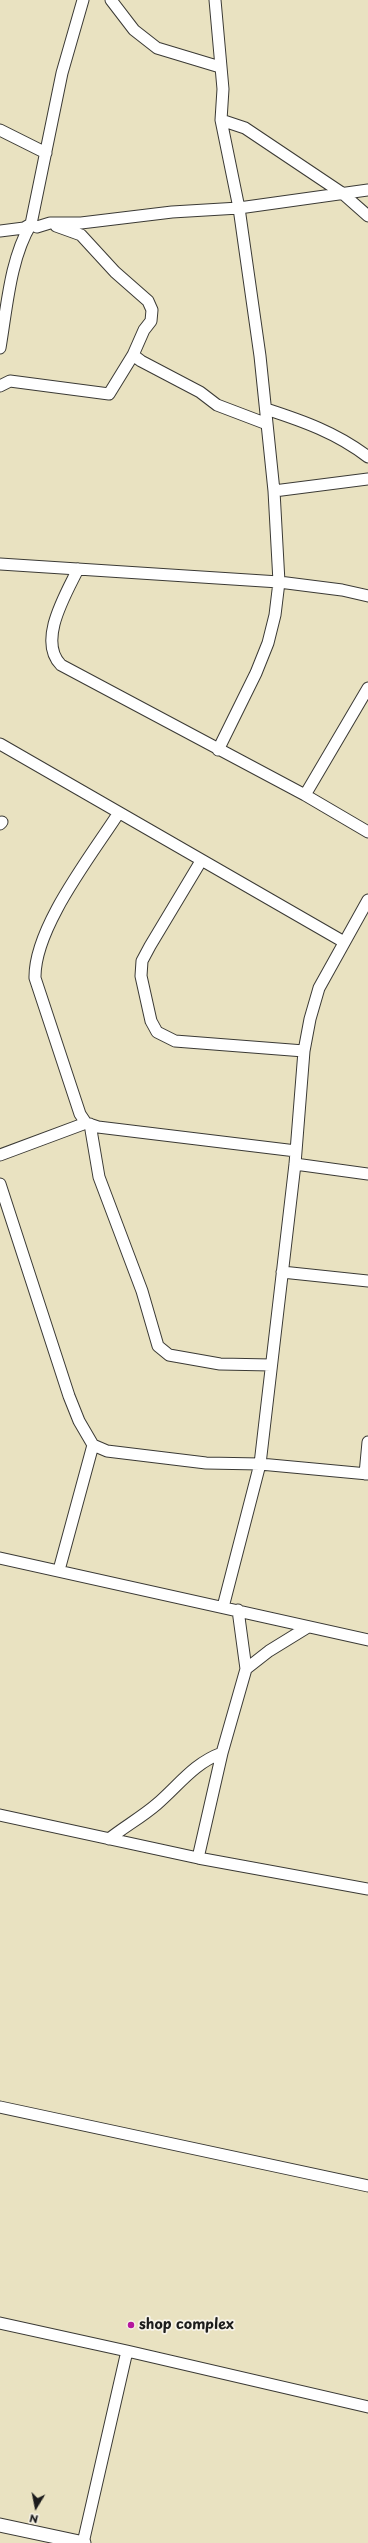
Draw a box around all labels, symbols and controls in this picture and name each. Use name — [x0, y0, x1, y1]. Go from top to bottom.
place label: shop complex — [139, 2317, 234, 2333]
marker: shop complex — [126, 2320, 136, 2330]
north arrow — [16, 2487, 56, 2527]
text: N — [28, 2510, 40, 2528]

